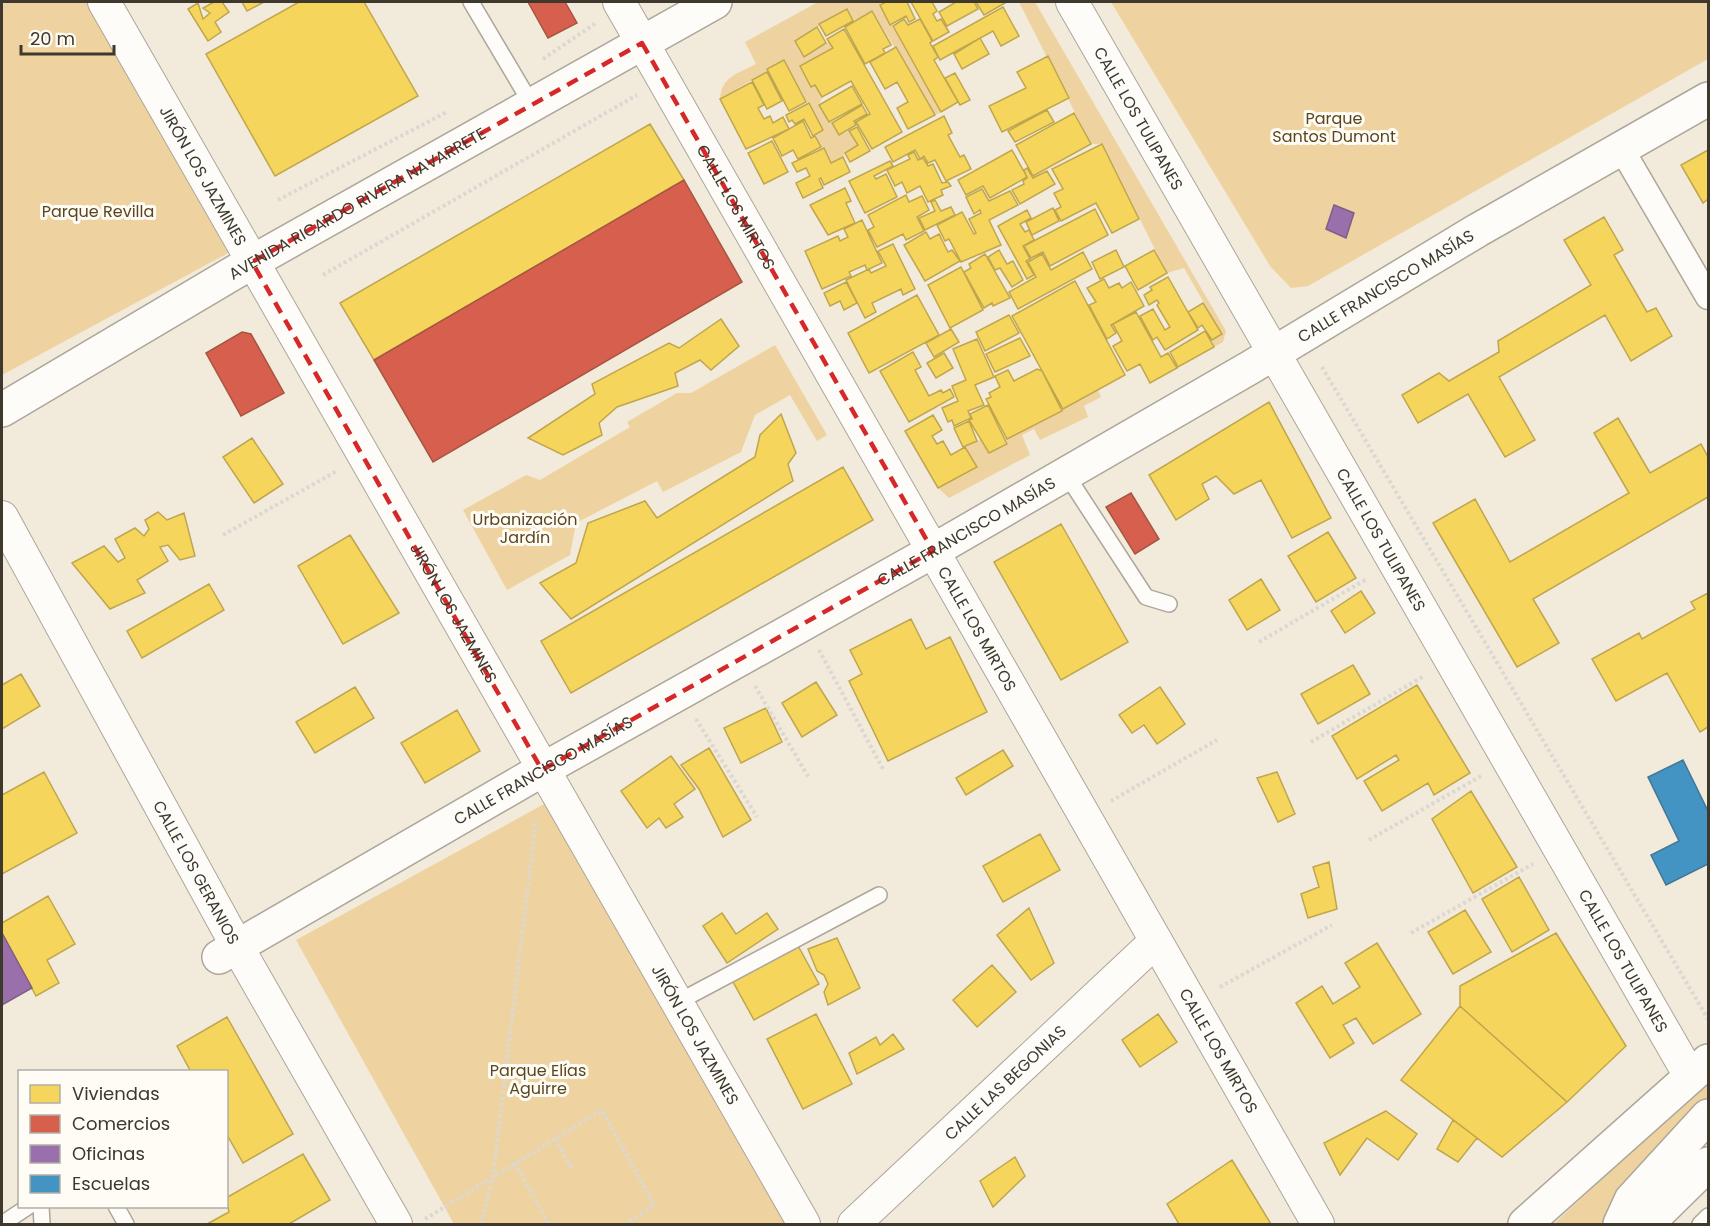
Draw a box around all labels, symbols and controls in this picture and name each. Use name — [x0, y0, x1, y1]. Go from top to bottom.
scale bar — [21, 18, 114, 56]
text: 20 m — [30, 26, 75, 51]
street label: CALLE LOS TULIPANES — [1088, 42, 1189, 194]
street label: JIRÓN LOS JAZMINES — [154, 101, 253, 250]
park label: Parque Santos Dumont — [1272, 107, 1396, 148]
street label: AVENIDA RICARDO RIVERA NAVARRETE — [224, 122, 490, 285]
street label: CALLE LOS MIRTOS — [691, 140, 781, 274]
park label: Parque Revilla — [42, 200, 154, 223]
street label: CALLE FRANCISCO MASÍAS — [1293, 224, 1478, 348]
street label: CALLE LOS TULIPANES — [1331, 463, 1432, 615]
street label: CALLE FRANCISCO MASÍAS — [873, 471, 1060, 592]
park label: Urbanización Jardín — [473, 508, 577, 549]
street label: JIRÓN LOS JAZMINES — [405, 539, 503, 687]
street label: CALLE LOS MIRTOS — [933, 562, 1022, 696]
street label: CALLE FRANCISCO MASÍAS — [449, 710, 637, 830]
street label: CALLE LOS GERANIOS — [148, 796, 245, 948]
street label: CALLE LOS TULIPANES — [1573, 885, 1674, 1037]
street label: JIRÓN LOS JAZMINES — [646, 960, 745, 1109]
street label: CALLE LOS MIRTOS — [1174, 984, 1264, 1117]
street label: CALLE LAS BEGONIAS — [939, 1020, 1071, 1145]
park label: Parque Elías Aguirre — [490, 1059, 586, 1100]
legend — [18, 1070, 228, 1208]
text: Viviendas — [72, 1081, 160, 1106]
text: Comercios — [72, 1111, 170, 1136]
text: Oficinas — [72, 1141, 145, 1166]
text: Escuelas — [72, 1171, 150, 1196]

